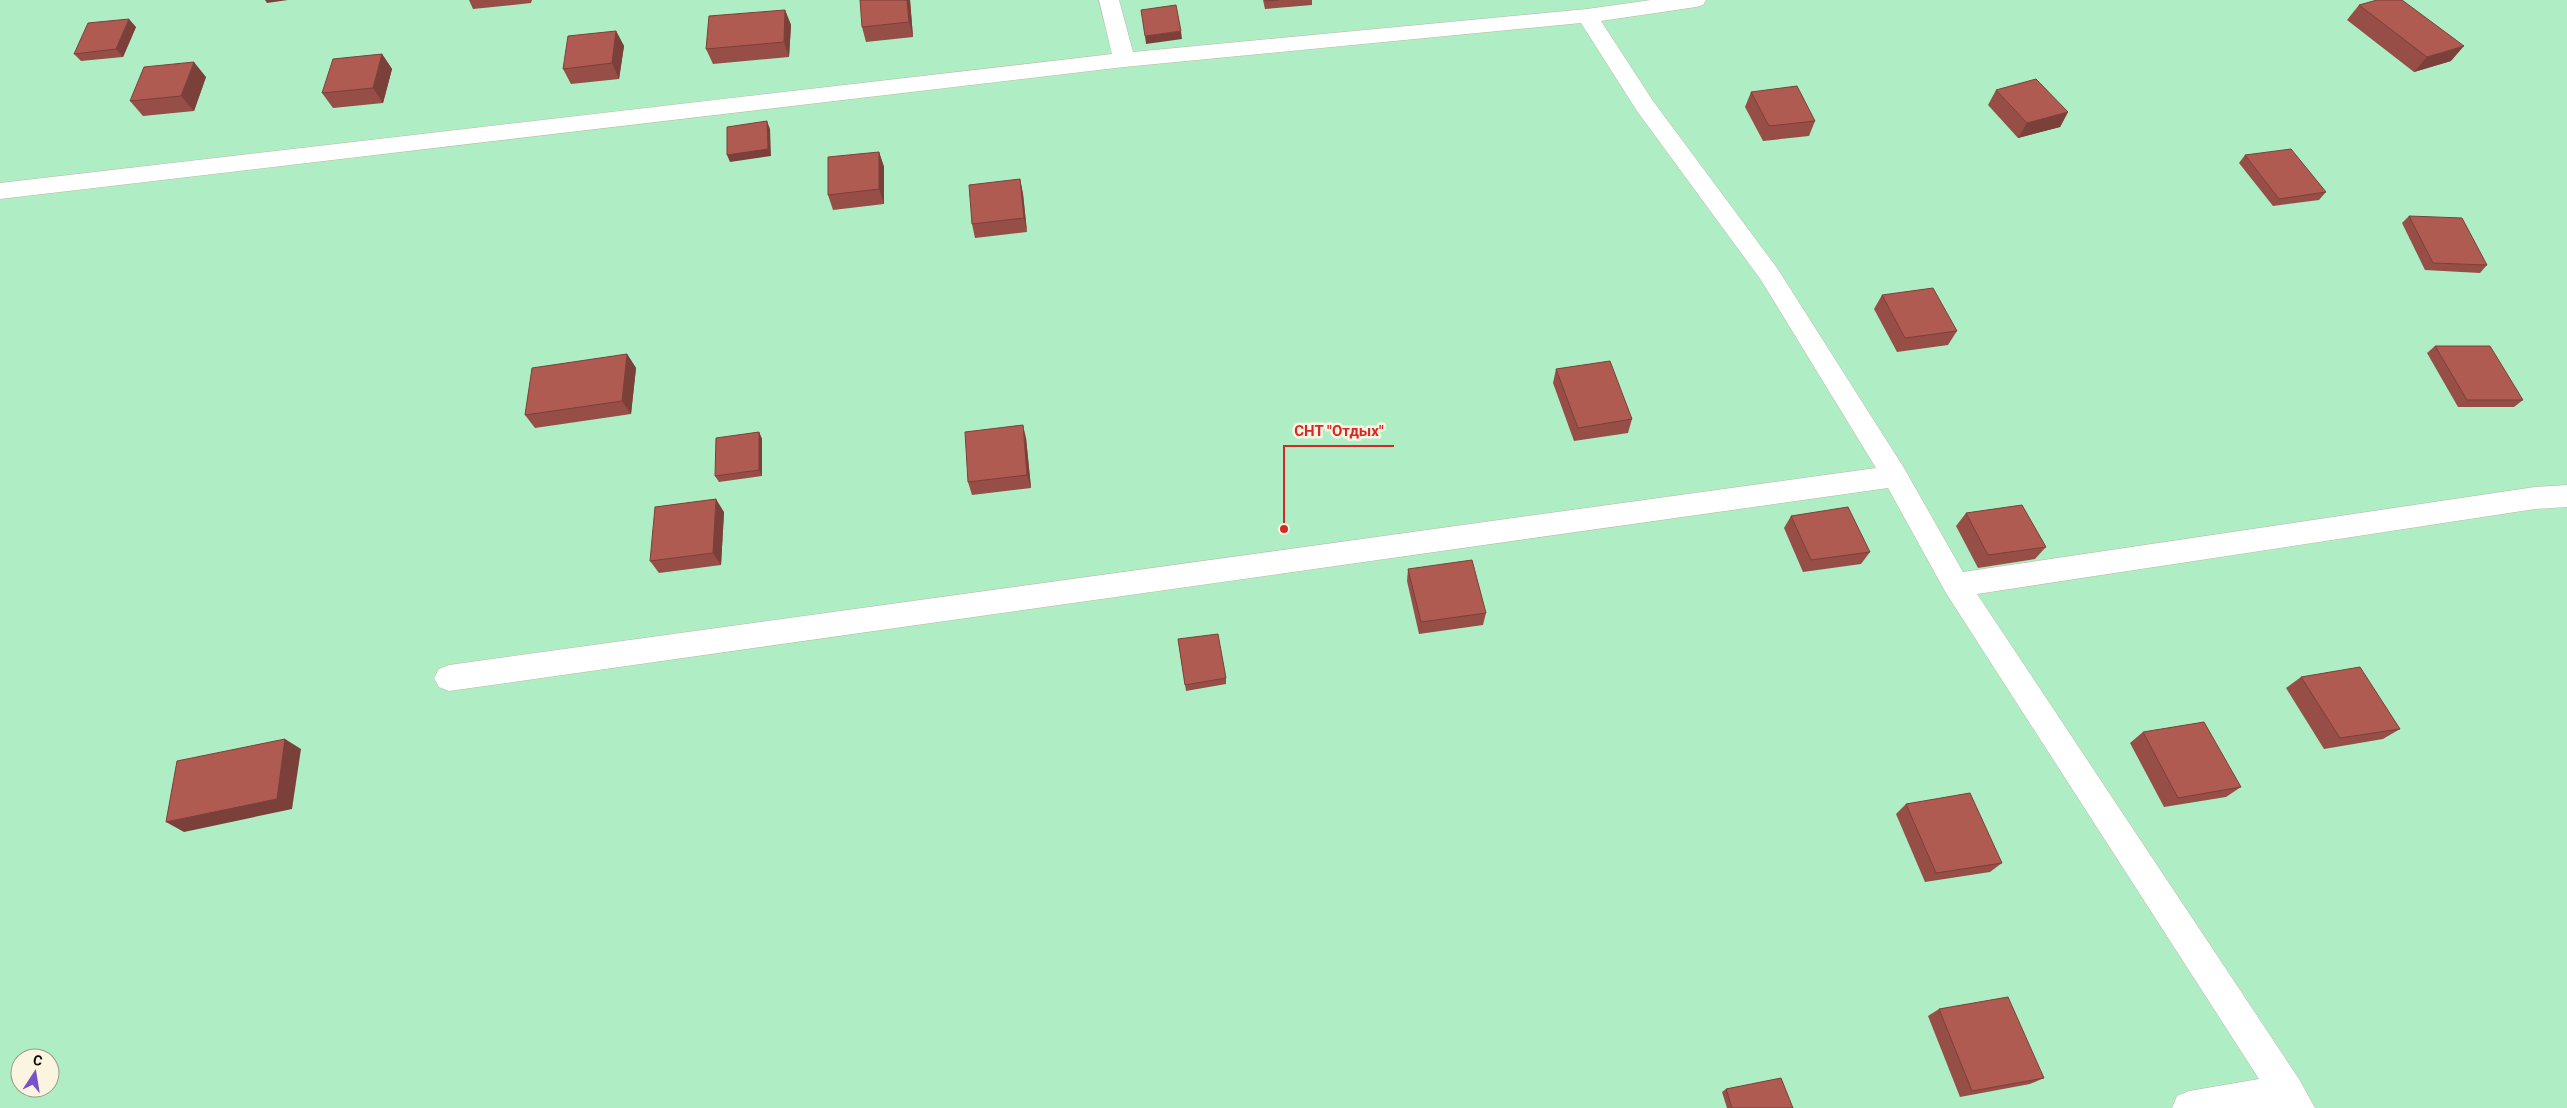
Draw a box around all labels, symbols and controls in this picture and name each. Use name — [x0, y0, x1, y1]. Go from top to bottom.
callout: СНТ "Отдых" — [1284, 416, 1394, 446]
text: СНТ "Отдых" — [1294, 422, 1384, 440]
north arrow — [10, 1048, 60, 1098]
text: С — [32, 1052, 44, 1069]

